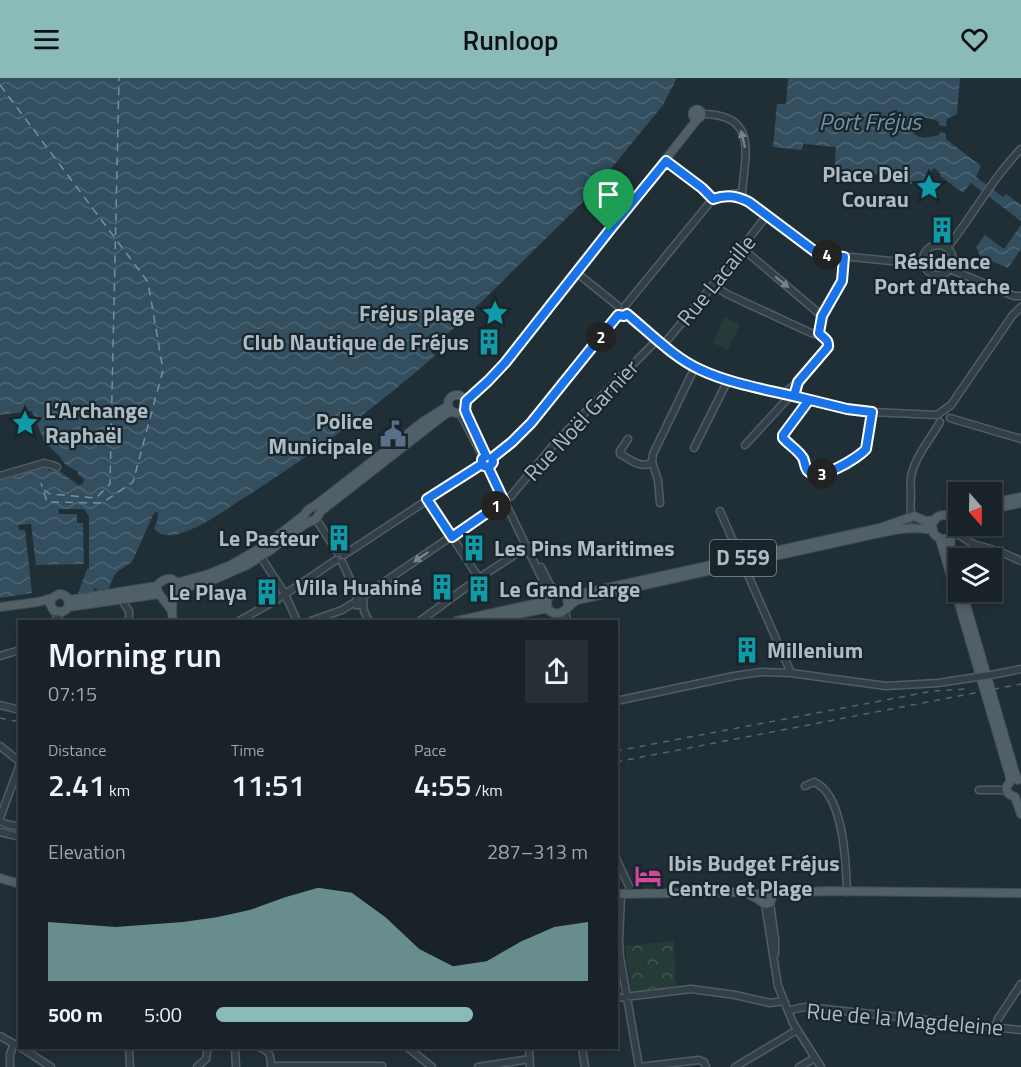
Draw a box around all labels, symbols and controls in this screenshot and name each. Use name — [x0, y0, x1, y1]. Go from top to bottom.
text: Runloop — [462, 19, 559, 60]
icon: menu — [30, 23, 63, 56]
icon: heart — [958, 23, 991, 56]
water label: Port Fréjus — [819, 103, 923, 139]
one-way arrow — [737, 130, 747, 148]
place label: Place Dei Courau — [822, 157, 909, 216]
pin — [583, 169, 634, 231]
place icon: Place Dei Courau — [914, 172, 944, 202]
icon: arrive — [592, 178, 625, 211]
building icon: Résidence Port d'Attache — [927, 215, 957, 245]
street label: Rue Lacaille — [668, 227, 764, 333]
pin: 4 — [812, 240, 842, 270]
text: 4 — [823, 243, 831, 267]
place label: Résidence Port d'Attache — [874, 244, 1010, 303]
one-way arrow — [774, 275, 790, 288]
place label: Fréjus plage — [359, 296, 475, 330]
place icon: Fréjus plage — [480, 298, 510, 328]
pin: 2 — [586, 322, 616, 352]
place label: Club Nautique de Fréjus — [243, 325, 469, 359]
text: 2 — [597, 325, 605, 349]
building icon: Club Nautique de Fréjus — [474, 327, 504, 357]
street label: Rue Noël Garnier — [515, 351, 647, 489]
place label: L’Archange Raphaël — [45, 393, 148, 452]
place label: Police Municipale — [268, 404, 373, 463]
place icon: L’Archange Raphaël — [10, 408, 40, 438]
public building icon: Police Municipale — [378, 419, 408, 449]
pin: 3 — [807, 459, 837, 489]
text: 3 — [818, 462, 826, 486]
north arrow — [948, 482, 1002, 536]
map controls — [948, 482, 1002, 602]
pin: 1 — [481, 491, 511, 521]
text: 1 — [492, 494, 500, 518]
place label: Le Pasteur — [219, 521, 319, 555]
building icon: Le Pasteur — [324, 523, 354, 553]
place label: Les Pins Maritimes — [494, 531, 675, 565]
building icon: Les Pins Maritimes — [459, 533, 489, 563]
road number: D 559 — [710, 540, 776, 576]
button: layers — [948, 548, 1002, 602]
one-way arrow — [413, 552, 429, 563]
place label: Villa Huahiné — [296, 570, 422, 604]
building icon: Villa Huahiné — [427, 572, 457, 602]
place label: Le Grand Large — [499, 572, 640, 606]
building icon: Le Grand Large — [464, 574, 494, 604]
place label: Le Playa — [169, 575, 247, 609]
building icon: Le Playa — [252, 577, 282, 607]
text: Morning run — [48, 630, 222, 680]
place label: Millenium — [767, 633, 863, 667]
building icon: Millenium — [732, 635, 762, 665]
button: share — [525, 640, 588, 703]
text: 07:15 — [48, 678, 97, 709]
text: Distance — [48, 738, 106, 762]
text: Time — [231, 738, 264, 762]
text: Pace — [414, 738, 446, 762]
text: 2.41 — [48, 762, 106, 808]
text: 11:51 — [231, 762, 305, 808]
text: 4:55 — [414, 762, 472, 808]
text: km — [106, 778, 130, 802]
text: /km — [472, 778, 503, 802]
text: Elevation — [48, 836, 126, 867]
text: 287–313 m — [487, 836, 588, 867]
place label: Ibis Budget Fréjus Centre et Plage — [668, 846, 840, 905]
hotel icon: Ibis Budget Fréjus Centre et Plage — [633, 861, 663, 891]
street label: Rue de la Magdeleine — [805, 993, 1005, 1045]
text: 500 m — [48, 999, 103, 1030]
text: 5:00 — [144, 999, 182, 1030]

